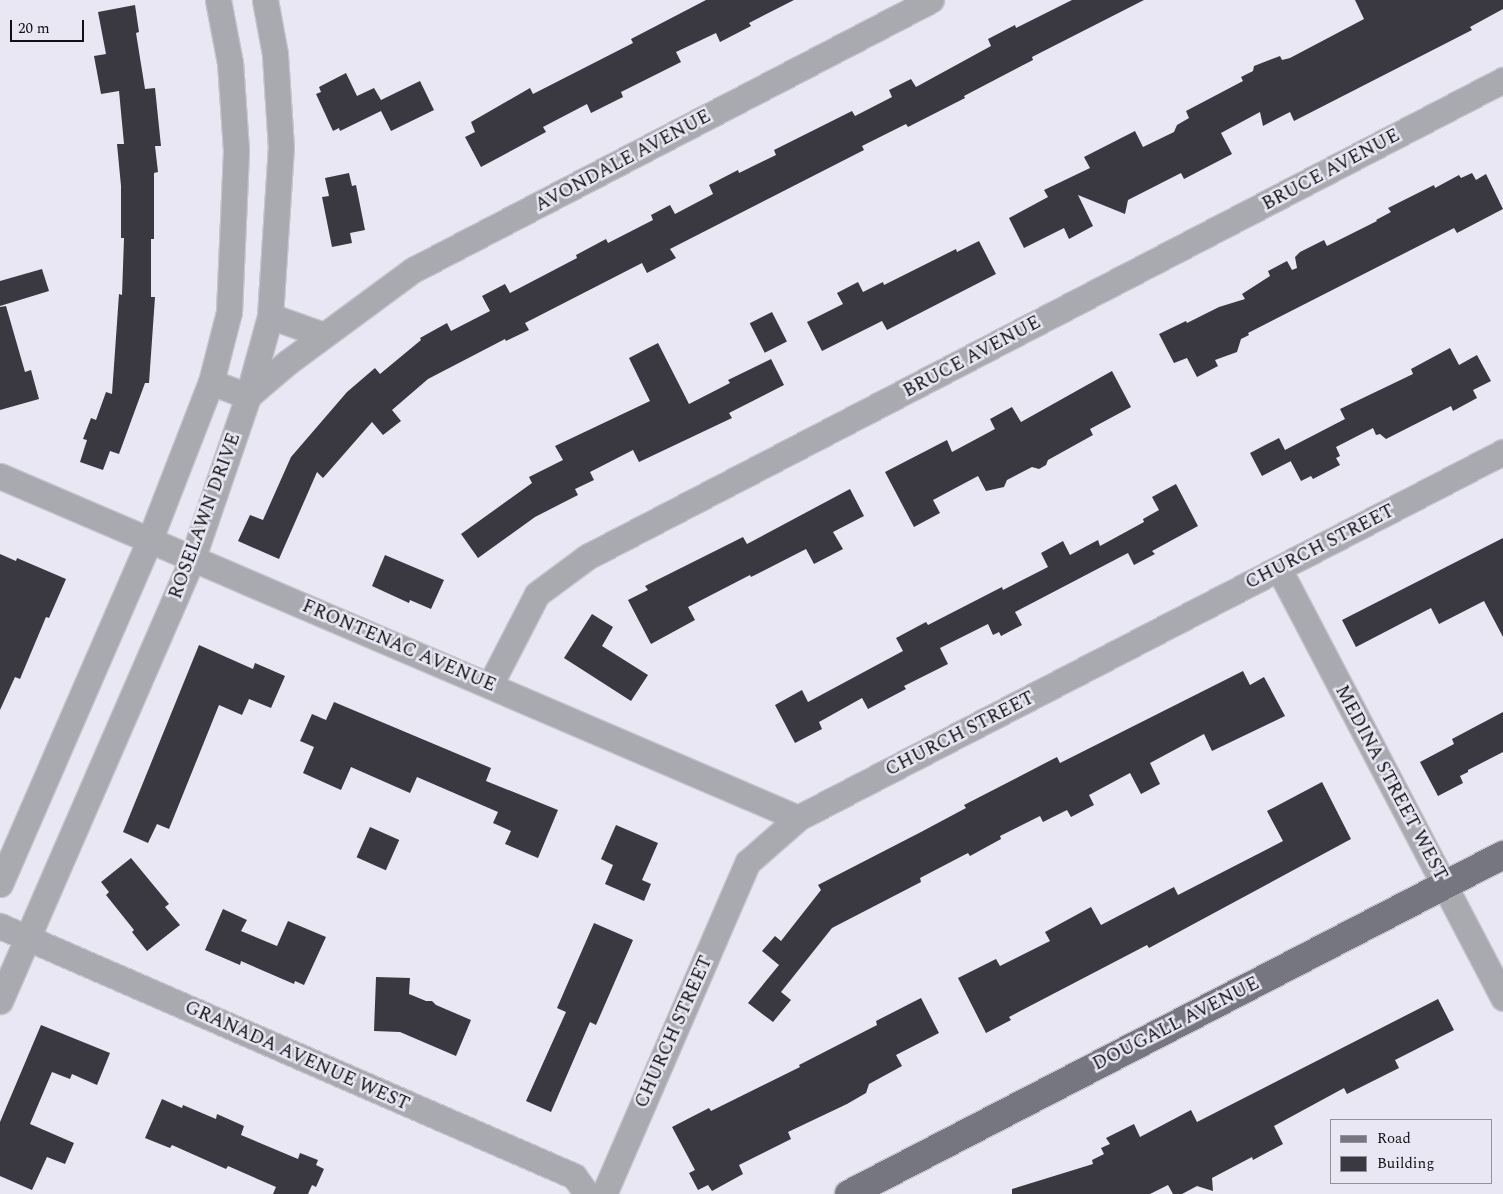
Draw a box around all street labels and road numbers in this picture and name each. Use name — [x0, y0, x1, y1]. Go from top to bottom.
street label: AVONDALE AVENUE — [531, 105, 715, 217]
street label: BRUCE AVENUE — [1258, 124, 1404, 216]
street label: BRUCE AVENUE — [899, 311, 1045, 403]
street label: ROSELAWN DRIVE — [164, 430, 246, 602]
street label: CHURCH STREET — [1242, 500, 1398, 594]
street label: FRONTENAC AVENUE — [299, 595, 499, 697]
street label: MEDINA STREET WEST — [1330, 681, 1452, 885]
street label: CHURCH STREET — [882, 687, 1038, 781]
street label: CHURCH STREET — [630, 952, 718, 1112]
street label: DOUGALL AVENUE — [1089, 972, 1263, 1076]
street label: GRANADA AVENUE WEST — [181, 996, 413, 1116]

